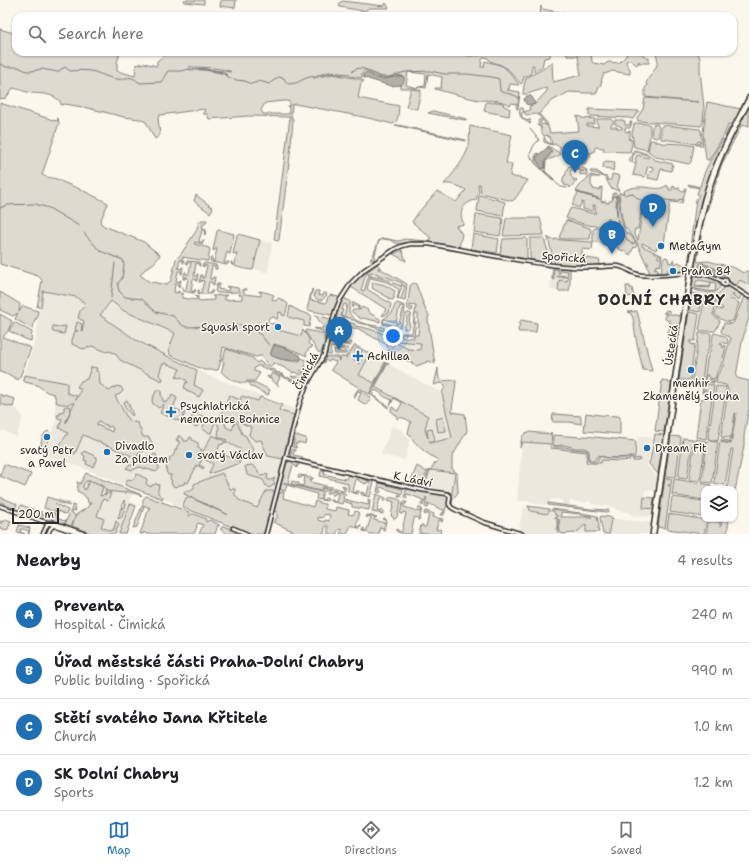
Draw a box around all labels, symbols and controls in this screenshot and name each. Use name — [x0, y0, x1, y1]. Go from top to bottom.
search box — [12, 12, 737, 56]
icon: search — [26, 23, 48, 45]
text: Search here — [58, 24, 144, 44]
pin: C — [562, 140, 588, 173]
pin: D — [640, 194, 666, 227]
pin: B — [599, 221, 625, 254]
place label: MetaGym — [669, 239, 721, 254]
marker: MetaGym — [656, 241, 666, 251]
street label: Spořická — [541, 248, 587, 267]
place label: Praha 84 — [681, 264, 731, 279]
marker: Praha 84 — [668, 266, 678, 276]
district label: DOLNÍ CHABRY — [598, 289, 726, 310]
pin: A — [326, 317, 352, 350]
place label: Squash sport — [201, 320, 270, 335]
marker: Squash sport — [273, 322, 283, 332]
street label: Ústecká — [660, 323, 682, 367]
your location — [383, 326, 403, 346]
street label: Čimická — [290, 349, 322, 393]
place label: Achillea — [367, 349, 410, 364]
marker: Achillea — [352, 350, 364, 362]
marker: menhir Zkamenělý slouha — [686, 365, 696, 375]
place label: menhir Zkamenělý slouha — [643, 376, 739, 404]
place label: Psychiatrická nemocnice Bohnice — [180, 399, 280, 427]
marker: Psychiatrická nemocnice Bohnice — [165, 406, 177, 418]
marker: svatý Petr a Pavel — [42, 432, 52, 442]
place label: Divadlo Za plotem — [115, 439, 168, 467]
place label: Dream Fit — [655, 441, 707, 456]
place label: svatý Petr a Pavel — [20, 443, 74, 471]
marker: Dream Fit — [642, 443, 652, 453]
marker: Divadlo Za plotem — [102, 447, 112, 457]
place label: svatý Václav — [197, 448, 264, 463]
marker: svatý Václav — [184, 450, 194, 460]
street label: K Ládví — [392, 468, 434, 491]
map controls — [701, 486, 737, 522]
button: layers — [701, 486, 737, 522]
scale bar — [12, 506, 59, 525]
text: 200 m — [18, 507, 54, 522]
text: Nearby — [16, 549, 81, 571]
text: 4 results — [677, 552, 733, 569]
text: Preventa — [54, 596, 124, 616]
text: A — [24, 606, 34, 623]
text: 240 m — [691, 606, 733, 623]
text: Hospital · Čimická — [54, 616, 165, 633]
text: Úřad městské části Praha-Dolní Chabry — [54, 652, 364, 672]
text: B — [25, 662, 33, 679]
text: 990 m — [691, 662, 733, 679]
text: Public building · Spořická — [54, 672, 210, 689]
text: Stětí svatého Jana Křtitele — [54, 708, 268, 728]
text: C — [25, 718, 33, 735]
text: 1.0 km — [694, 718, 733, 735]
text: Church — [54, 728, 97, 745]
text: SK Dolní Chabry — [54, 764, 179, 784]
text: D — [24, 774, 34, 791]
text: 1.2 km — [694, 774, 733, 791]
text: Sports — [54, 784, 94, 801]
tab: Map — [107, 819, 131, 858]
tab: Directions — [344, 819, 397, 858]
tab: Saved — [611, 819, 642, 858]

